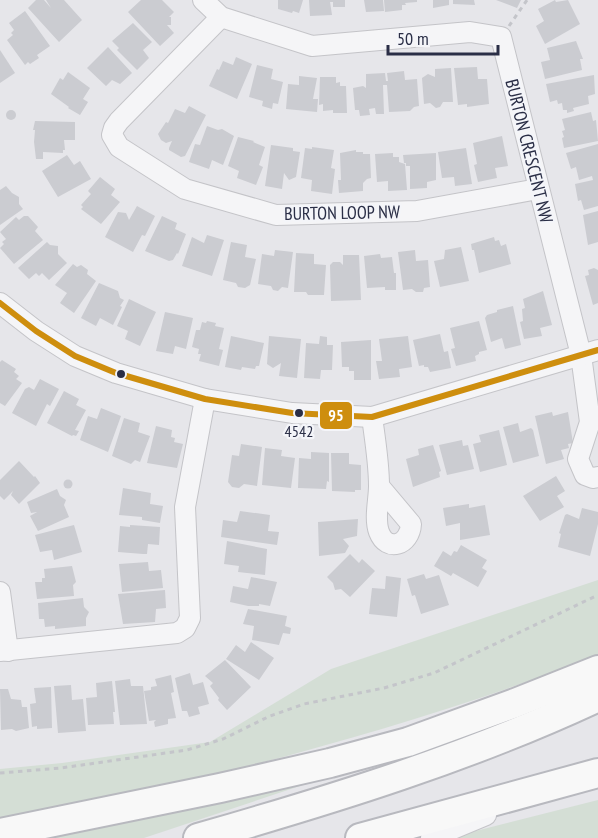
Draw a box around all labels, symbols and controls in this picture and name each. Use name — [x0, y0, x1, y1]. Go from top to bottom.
scale bar — [388, 18, 498, 56]
text: 50 m — [397, 27, 429, 50]
street label: BURTON CRESCENT NW — [500, 77, 558, 225]
street label: BURTON LOOP NW — [284, 200, 400, 225]
unlabelled marker — [115, 368, 127, 380]
line badge: 95 — [319, 401, 353, 430]
text: 95 — [328, 405, 344, 425]
marker: 4542 — [293, 407, 305, 419]
place label: 4542 — [285, 421, 313, 441]

